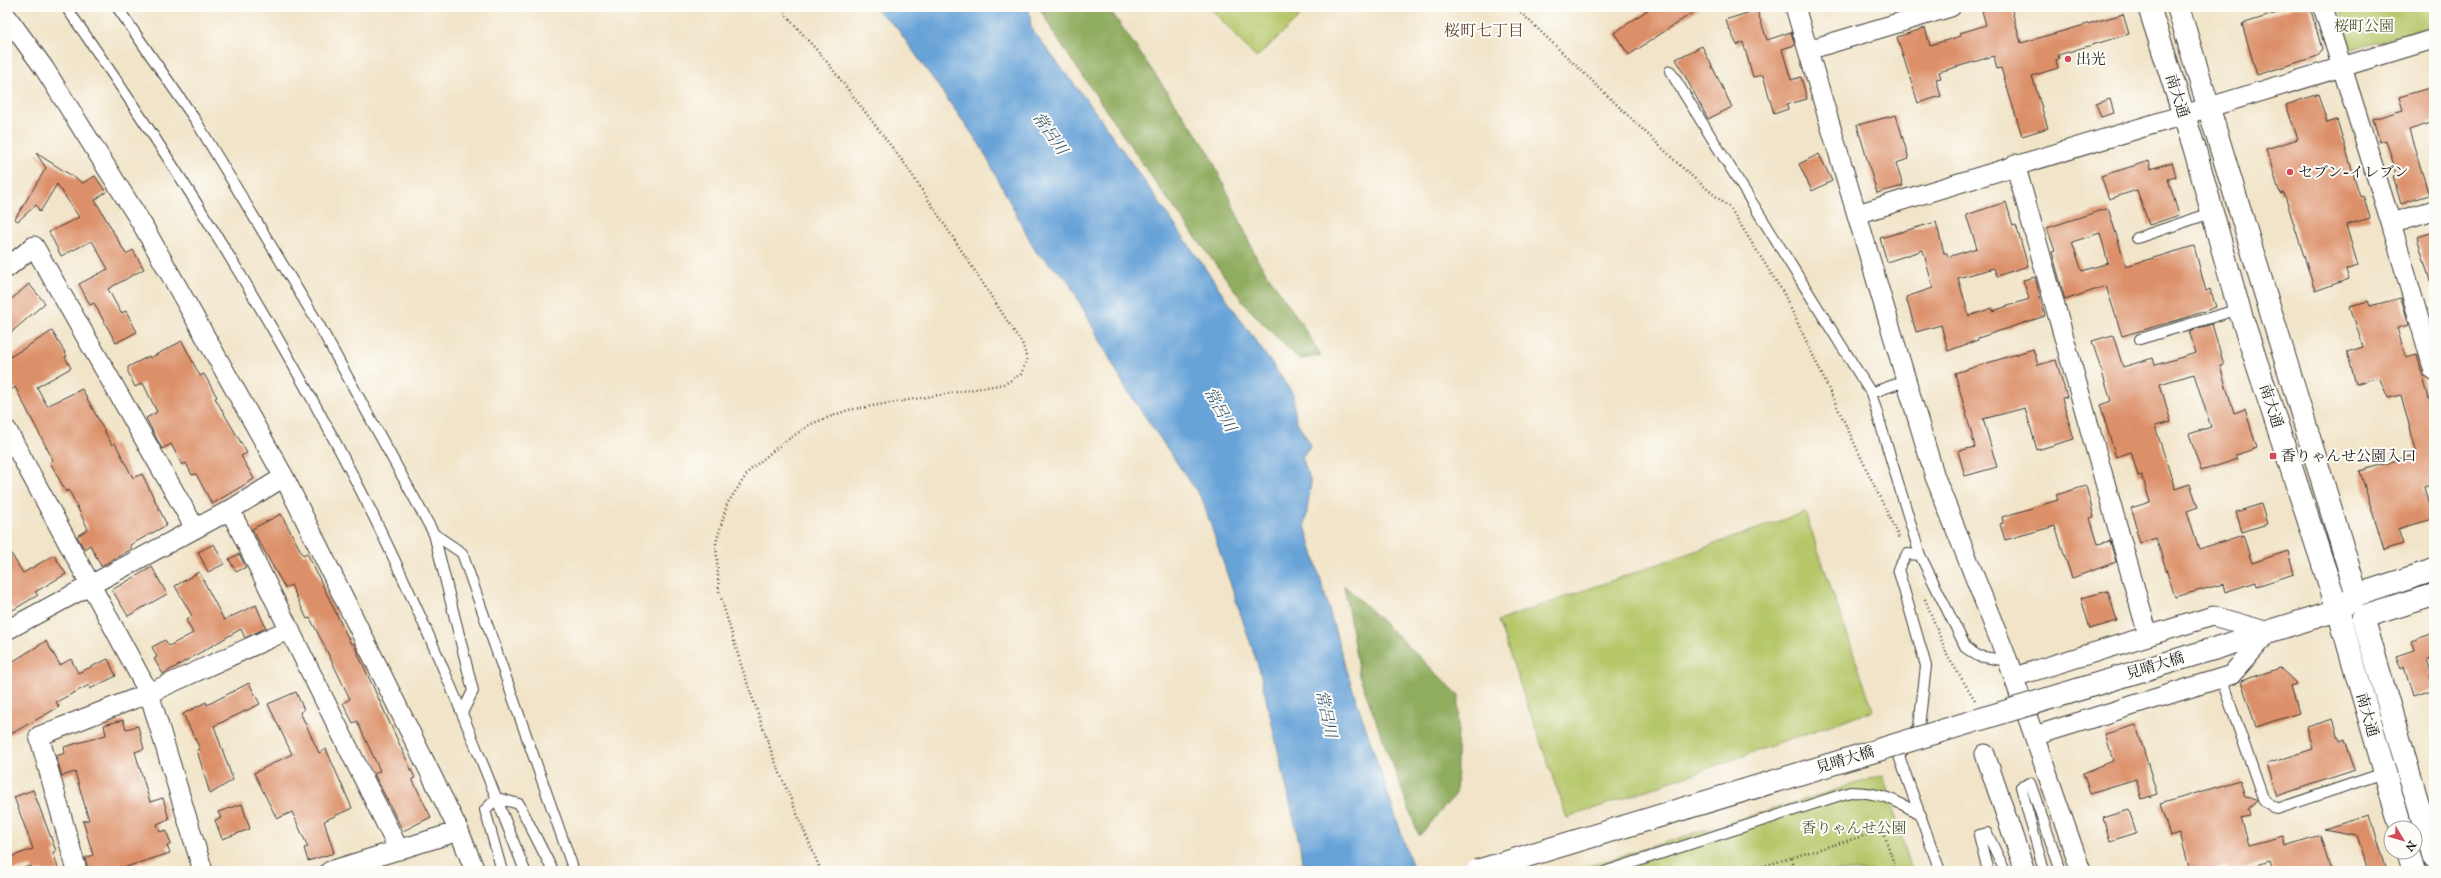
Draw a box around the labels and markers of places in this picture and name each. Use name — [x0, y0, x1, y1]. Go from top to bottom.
place label: 出光 — [2076, 50, 2106, 69]
marker: 出光 — [2063, 54, 2073, 64]
place label: セブン-イレブン — [2298, 163, 2409, 182]
marker: セブン-イレブン — [2285, 167, 2295, 177]
place label: 香りゃんせ公園入口 — [2281, 447, 2416, 466]
marker: 香りゃんせ公園入口 — [2268, 451, 2278, 461]

